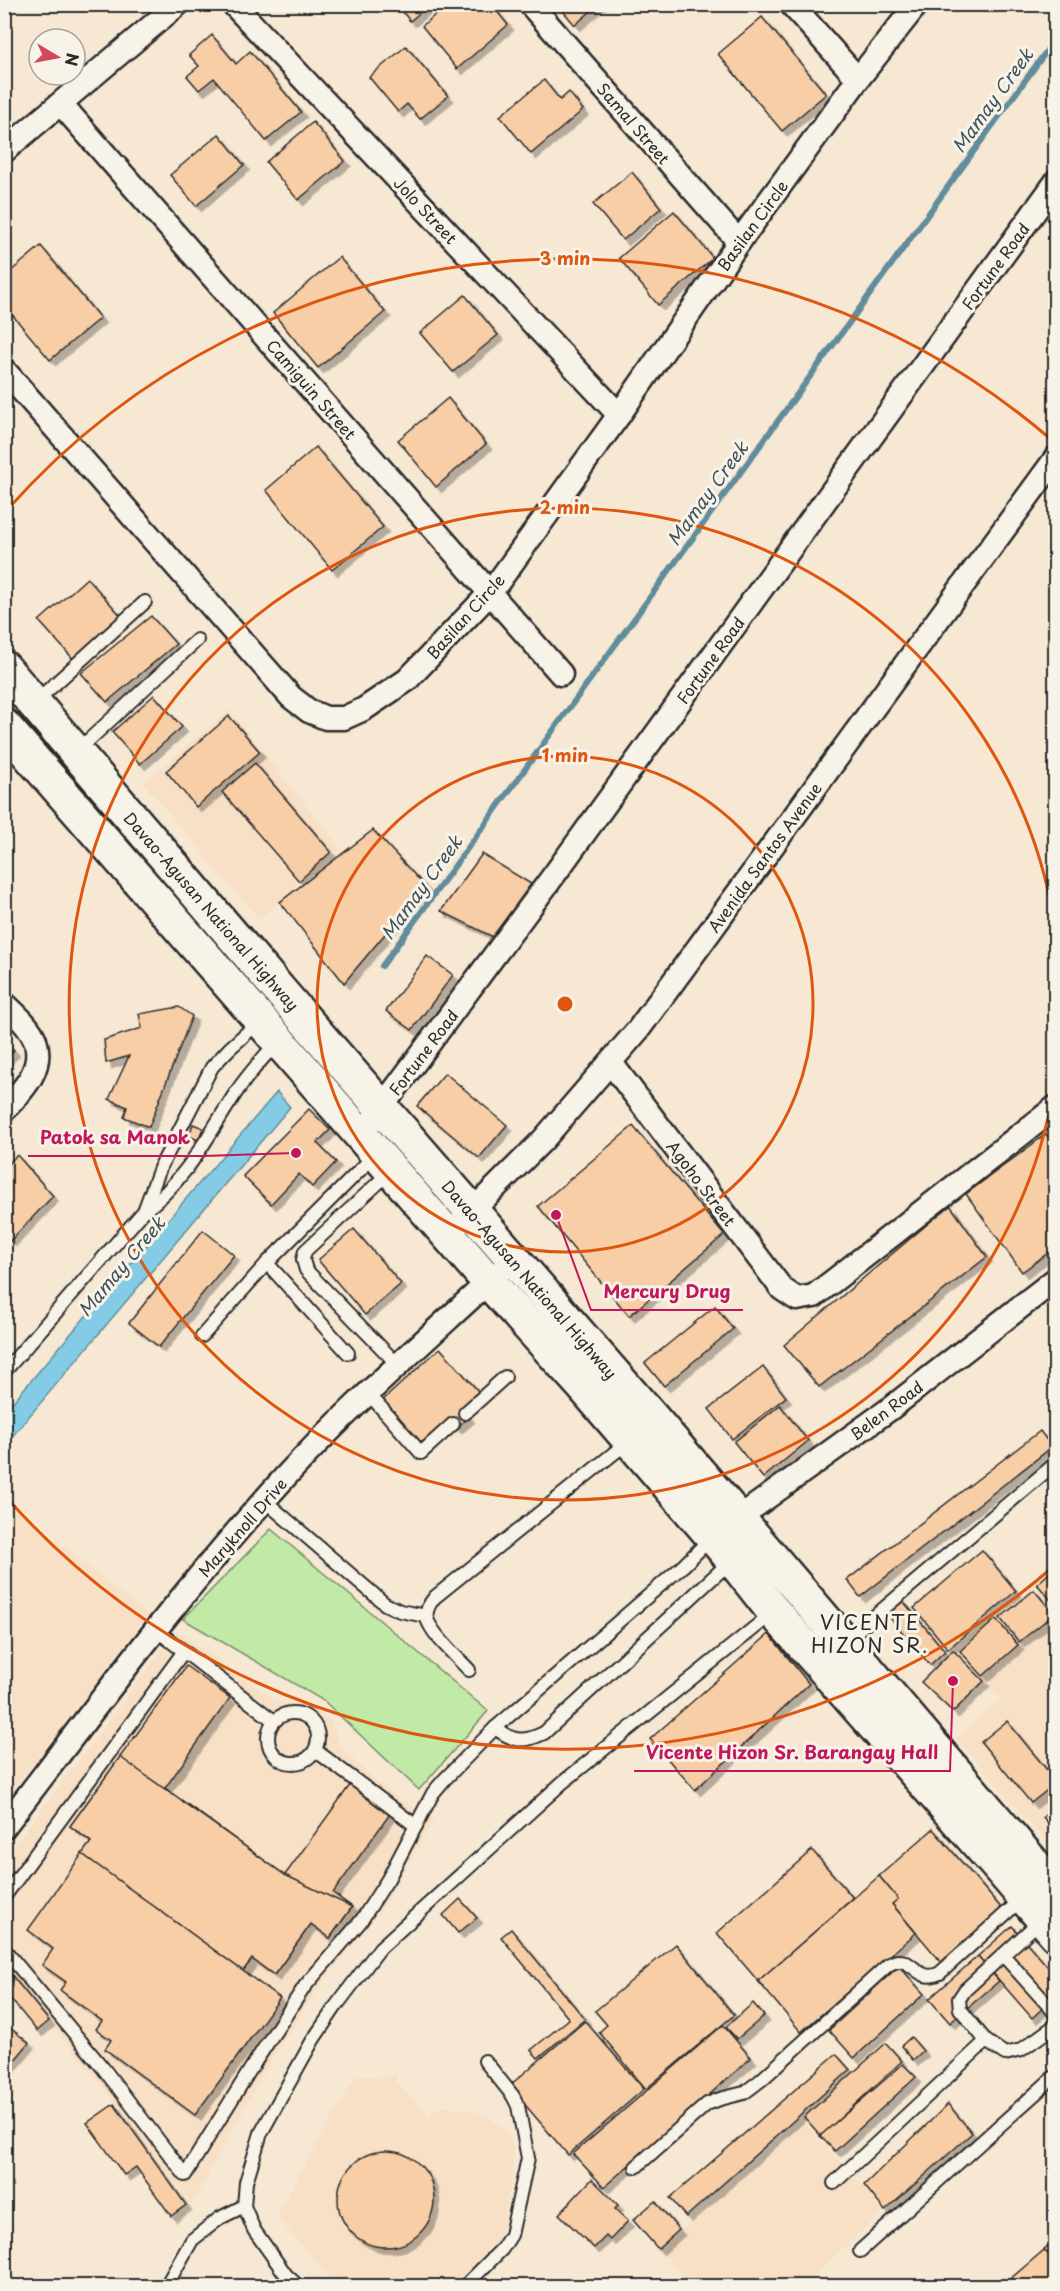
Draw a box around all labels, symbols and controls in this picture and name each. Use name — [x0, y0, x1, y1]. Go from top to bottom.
north arrow — [27, 27, 87, 87]
water label: Mamay Creek — [945, 41, 1040, 158]
text: N — [60, 51, 86, 68]
street label: Samal Street — [592, 77, 676, 169]
street label: Jolo Street — [389, 171, 464, 249]
street label: Basilan Circle — [711, 175, 793, 275]
street label: Fortune Road — [955, 218, 1035, 314]
text: 3 min — [540, 244, 590, 271]
street label: Camiguin Street — [262, 334, 363, 445]
water label: Mamay Creek — [660, 434, 755, 551]
text: 2 min — [540, 493, 590, 520]
street label: Basilan Circle — [420, 568, 510, 664]
street label: Fortune Road — [670, 612, 750, 708]
text: 1 min — [542, 741, 588, 768]
street label: Avenida Santos Avenue — [701, 777, 827, 937]
street label: Davao-Agusan National Highway — [119, 806, 305, 1016]
water label: Mamay Creek — [374, 828, 469, 945]
centre of rings — [555, 994, 575, 1014]
street label: Fortune Road — [383, 1004, 463, 1100]
callout: Patok sa Manok — [28, 1120, 203, 1156]
text: Patok sa Manok — [40, 1123, 191, 1150]
street label: Agoho Street — [662, 1135, 742, 1231]
street label: Davao-Agusan National Highway — [437, 1174, 623, 1384]
water label: Mamay Creek — [71, 1209, 172, 1322]
callout: Mercury Drug — [591, 1274, 743, 1310]
text: Mercury Drug — [604, 1277, 730, 1304]
street label: Belen Road — [844, 1375, 928, 1445]
street label: Maryknoll Drive — [192, 1472, 292, 1582]
district label: VICENTE HIZON SR. — [811, 1607, 929, 1660]
callout: Vicente Hizon Sr. Barangay Hall — [634, 1735, 950, 1771]
text: Vicente Hizon Sr. Barangay Hall — [646, 1738, 938, 1765]

